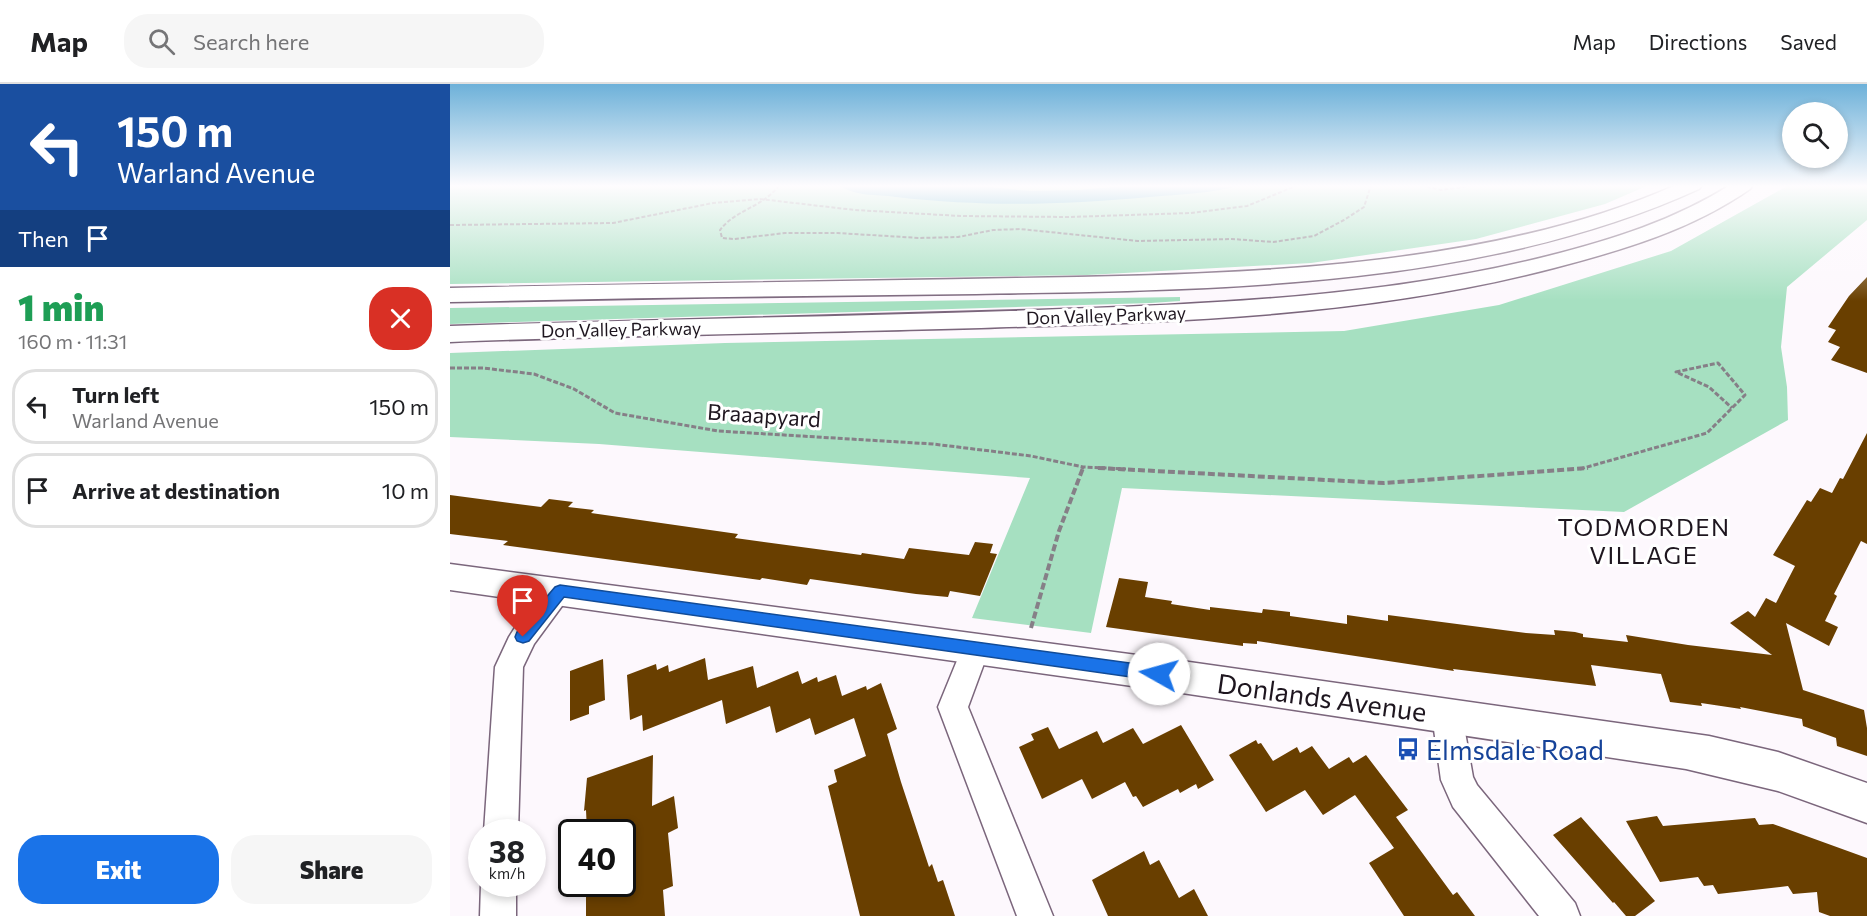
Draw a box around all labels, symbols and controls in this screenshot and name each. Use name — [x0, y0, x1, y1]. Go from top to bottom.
search box — [124, 14, 544, 68]
text: Map — [30, 24, 88, 58]
icon: search — [145, 25, 178, 58]
text: Search here — [193, 28, 309, 55]
text: Map — [1573, 29, 1616, 54]
text: Directions — [1649, 29, 1747, 54]
text: Saved — [1780, 29, 1837, 54]
map controls — [1782, 102, 1848, 168]
button: search — [1782, 102, 1848, 168]
text: 150 m — [117, 104, 233, 156]
icon: left — [18, 108, 96, 186]
text: Warland Avenue — [117, 156, 315, 189]
icon: arrive — [81, 222, 114, 255]
text: Then — [18, 225, 69, 252]
text: 1 min — [18, 284, 104, 328]
button: close — [369, 287, 432, 350]
street label: Don Valley Parkway — [1026, 301, 1186, 329]
street label: Don Valley Parkway — [541, 317, 701, 341]
text: 160 m · 11:31 — [18, 329, 127, 353]
text: Turn left — [72, 381, 159, 408]
icon: left — [21, 390, 54, 423]
text: 150 m — [369, 393, 429, 420]
street label: Braaapyard — [706, 398, 822, 432]
text: Warland Avenue — [72, 408, 219, 432]
icon: arrive — [21, 474, 54, 507]
text: Arrive at destination — [72, 477, 280, 504]
text: 10 m — [382, 477, 429, 504]
district label: TODMORDEN VILLAGE — [1557, 512, 1731, 569]
pin — [497, 575, 548, 637]
icon: arrive — [506, 584, 539, 617]
position arrow — [1127, 642, 1191, 706]
street label: Donlands Avenue — [1215, 666, 1429, 728]
place label: Elmsdale Road — [1426, 733, 1604, 766]
bus stop icon: Elmsdale Road — [1395, 736, 1421, 762]
speed limit sign: 40 — [558, 819, 636, 897]
text: 38 — [489, 832, 525, 869]
button: Exit — [18, 835, 219, 904]
button: Share — [231, 835, 432, 904]
text: km/h — [489, 864, 525, 882]

